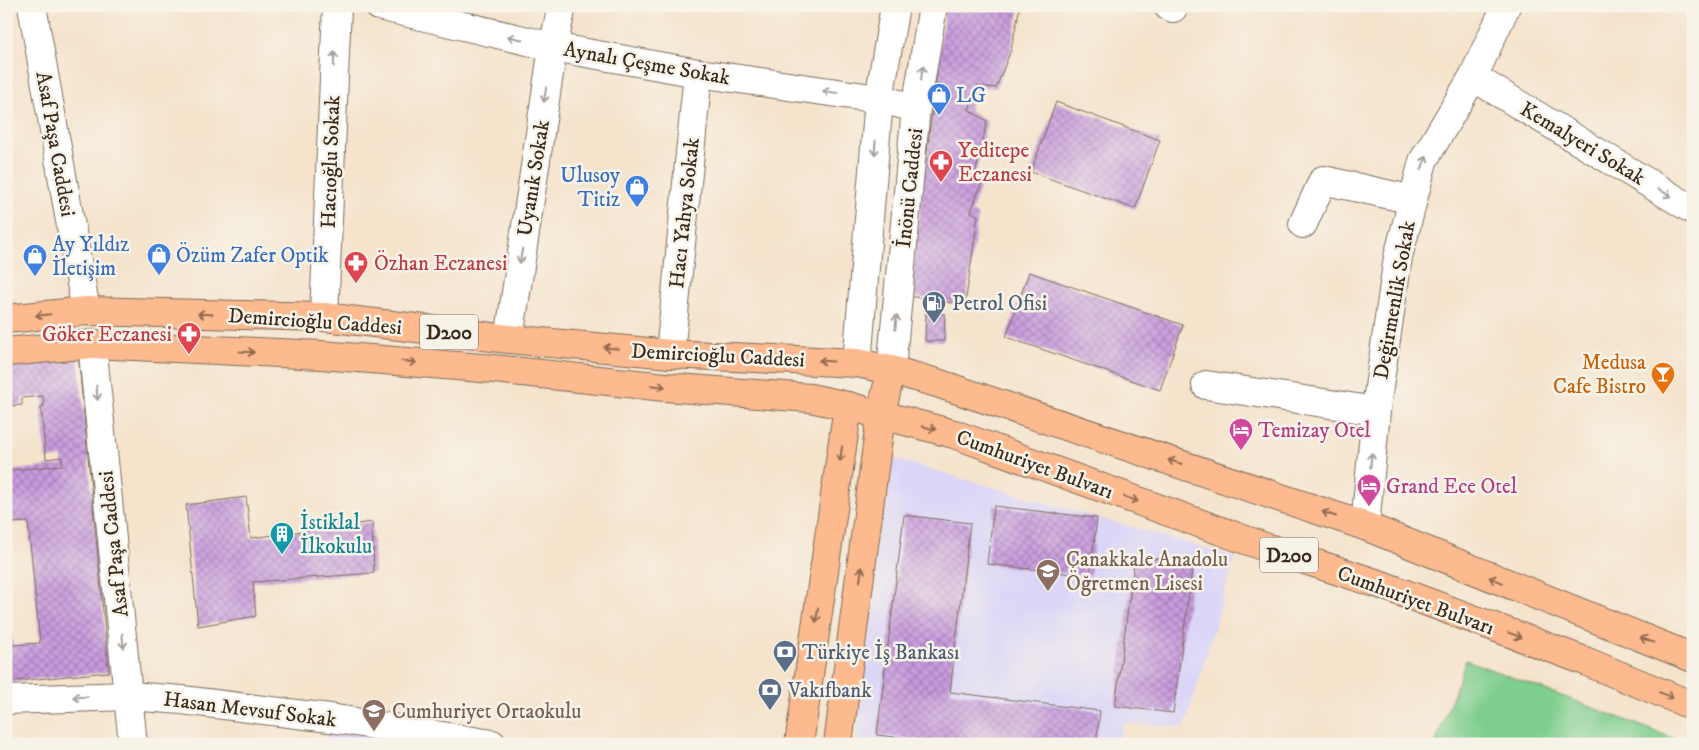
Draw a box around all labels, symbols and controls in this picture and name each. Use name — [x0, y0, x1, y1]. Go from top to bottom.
one-way arrow — [508, 33, 524, 42]
street label: Aynalı Çeşme Sokak — [562, 37, 733, 92]
one-way arrow — [330, 51, 339, 67]
one-way arrow — [918, 66, 928, 82]
street label: Asaf Paşa Caddesi — [29, 70, 81, 219]
shop icon: LG — [926, 82, 952, 116]
place label: LG — [956, 83, 986, 109]
one-way arrow — [540, 87, 550, 103]
one-way arrow — [823, 87, 839, 97]
street label: Hacıoğlu Sokak — [316, 94, 346, 229]
street label: Kemalyeri Sokak — [1515, 96, 1650, 192]
street label: Uyanık Sokak — [512, 118, 556, 238]
street label: İnönü Caddesi — [890, 127, 929, 249]
street label: Hacı Yahya Sokak — [664, 136, 706, 290]
place label: Yeditepe Eczanesi — [958, 138, 1032, 188]
one-way arrow — [870, 140, 879, 156]
pharmacy icon: Yeditepe Eczanesi — [928, 149, 954, 183]
one-way arrow — [1420, 156, 1429, 171]
place label: Ulusoy Titiz — [560, 163, 621, 213]
shop icon: Ulusoy Titiz — [624, 174, 650, 208]
one-way arrow — [1657, 188, 1671, 198]
street label: Değirmenlik Sokak — [1368, 218, 1422, 382]
place label: Ay Yıldız İletişim — [52, 232, 129, 282]
shop icon: Özüm Zafer Optik — [146, 242, 172, 276]
place label: Özüm Zafer Optik — [176, 242, 329, 269]
shop icon: Ay Yıldız İletişim — [22, 243, 48, 277]
one-way arrow — [516, 247, 526, 263]
pharmacy icon: Özhan Eczanesi — [343, 250, 369, 284]
place label: Özhan Eczanesi — [374, 250, 507, 277]
fuel station icon: Petrol Ofisi — [921, 290, 947, 324]
place label: Petrol Ofisi — [952, 291, 1047, 317]
street label: Demircioğlu Caddesi — [227, 303, 403, 341]
one-way arrow — [198, 309, 214, 319]
one-way arrow — [35, 310, 51, 320]
road number: D200 — [420, 314, 478, 350]
one-way arrow — [891, 314, 901, 330]
pharmacy icon: Göker Eczanesi — [176, 321, 202, 355]
place label: Göker Eczanesi — [42, 322, 172, 348]
street label: Demircioğlu Caddesi — [630, 338, 806, 374]
one-way arrow — [603, 343, 619, 353]
one-way arrow — [239, 347, 255, 356]
place label: Medusa Cafe Bistro — [1553, 350, 1646, 400]
one-way arrow — [818, 356, 834, 366]
one-way arrow — [401, 357, 417, 367]
bar icon: Medusa Cafe Bistro — [1650, 361, 1676, 395]
one-way arrow — [650, 381, 666, 391]
one-way arrow — [92, 384, 102, 400]
hotel icon: Temizay Otel — [1228, 417, 1254, 451]
place label: Temizay Otel — [1258, 418, 1371, 444]
one-way arrow — [920, 423, 936, 433]
street label: Cumhuriyet Bulvarı — [953, 425, 1117, 505]
one-way arrow — [836, 446, 846, 462]
one-way arrow — [1366, 453, 1376, 469]
one-way arrow — [1168, 457, 1183, 466]
street label: Asaf Paşa Caddesi — [93, 469, 135, 618]
hotel icon: Grand Ece Otel — [1356, 473, 1382, 507]
place label: Grand Ece Otel — [1386, 474, 1518, 500]
one-way arrow — [1123, 495, 1139, 504]
place label: İstiklal İlkokulu — [300, 509, 372, 560]
one-way arrow — [1322, 509, 1337, 518]
building icon: İstiklal İlkokulu — [269, 521, 295, 555]
road number: D200 — [1260, 538, 1318, 572]
place label: Çanakkale Anadolu Öğretmen Lisesi — [1066, 547, 1228, 597]
school or university icon: Çanakkale Anadolu Öğretmen Lisesi — [1035, 558, 1061, 592]
street label: Cumhuriyet Bulvarı — [1334, 561, 1498, 641]
one-way arrow — [856, 566, 866, 582]
one-way arrow — [1489, 574, 1504, 583]
one-way arrow — [812, 607, 822, 623]
one-way arrow — [1507, 631, 1522, 640]
one-way arrow — [118, 633, 128, 649]
one-way arrow — [1640, 635, 1655, 644]
bank icon: Türkiye İş Bankası — [772, 639, 798, 673]
place label: Türkiye İş Bankası — [802, 639, 959, 666]
bank icon: Vakıfbank — [757, 677, 783, 711]
place label: Vakıfbank — [787, 678, 872, 704]
street label: Hasan Mevsuf Sokak — [162, 686, 338, 734]
one-way arrow — [1658, 691, 1673, 700]
one-way arrow — [72, 693, 88, 702]
school or university icon: Cumhuriyet Ortaokulu — [361, 698, 387, 732]
place label: Cumhuriyet Ortaokulu — [392, 699, 581, 725]

